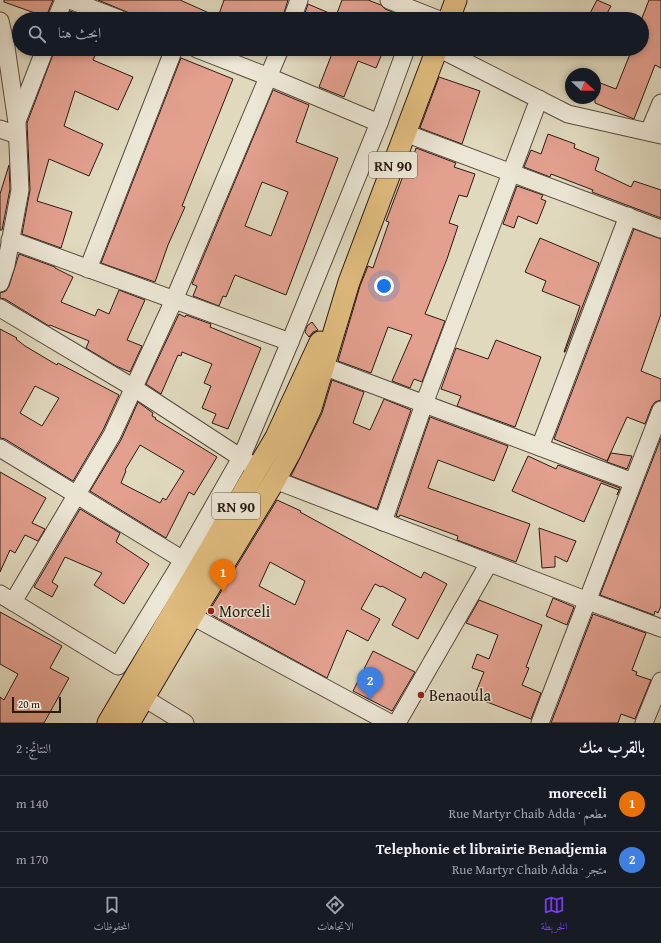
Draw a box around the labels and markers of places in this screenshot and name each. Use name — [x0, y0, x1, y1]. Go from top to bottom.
pin: 1 — [210, 559, 236, 592]
place label: Morceli — [219, 599, 271, 623]
marker: Morceli — [206, 606, 216, 616]
pin: 2 — [357, 667, 383, 700]
place label: Benaoula — [429, 683, 491, 707]
marker: Benaoula — [416, 690, 426, 700]

